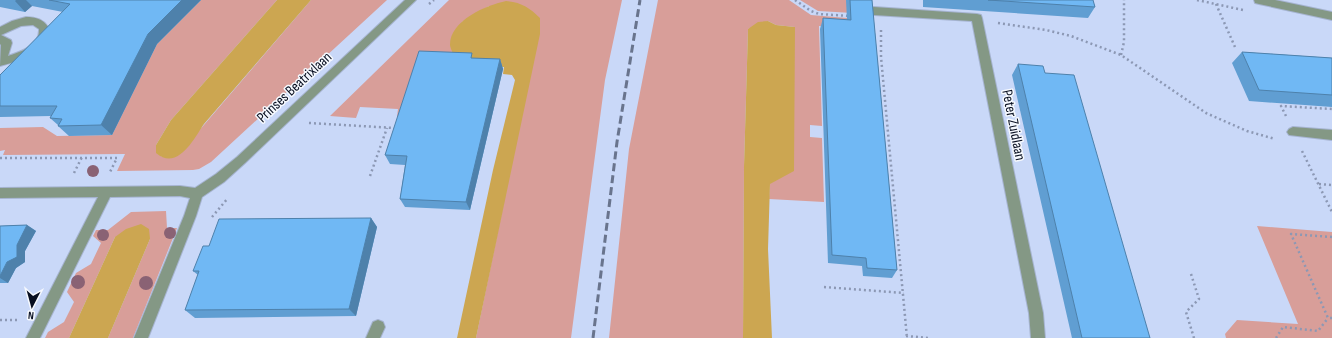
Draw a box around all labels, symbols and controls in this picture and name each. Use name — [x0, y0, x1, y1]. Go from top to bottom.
street label: Prinses Beatrixlaan — [253, 48, 336, 127]
street label: Peter Zuidlaan — [997, 88, 1030, 162]
north arrow — [12, 286, 52, 326]
text: N — [27, 309, 35, 322]

